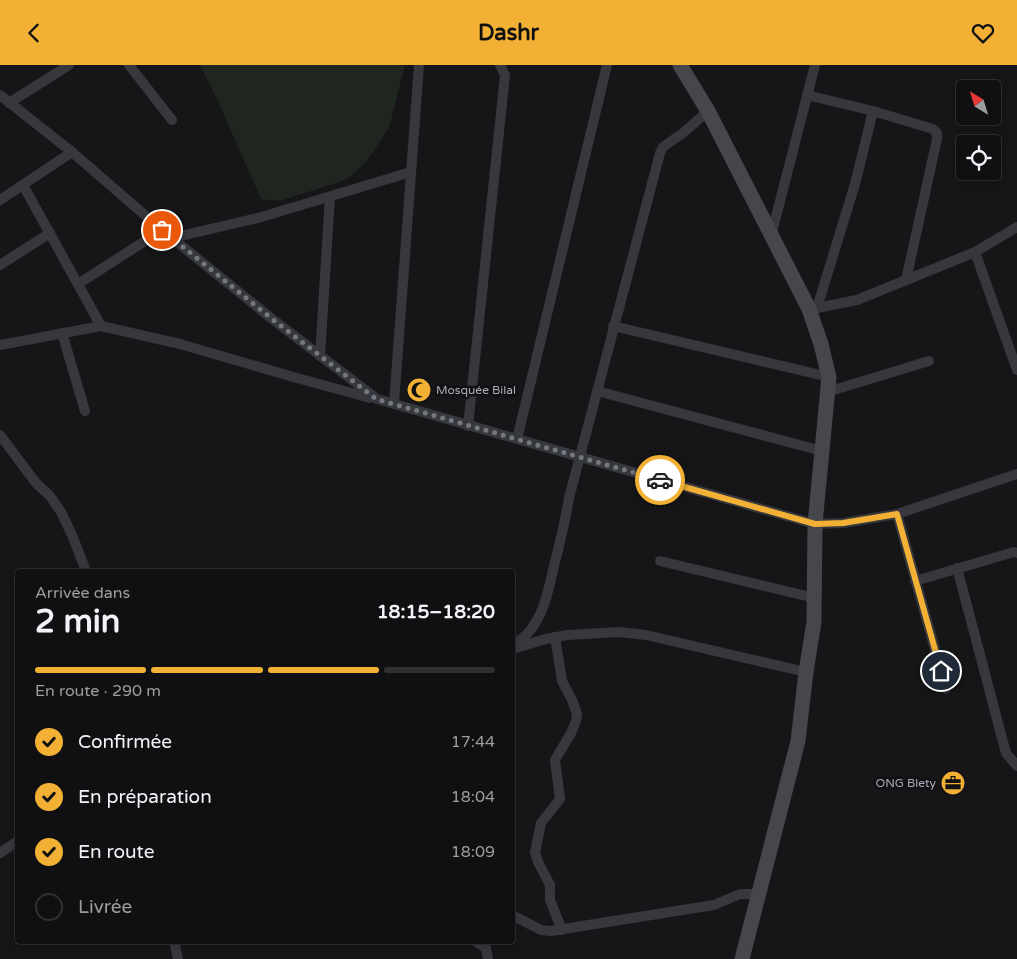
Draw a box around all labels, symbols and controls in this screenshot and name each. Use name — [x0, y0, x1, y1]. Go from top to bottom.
icon: back — [20, 19, 48, 47]
icon: heart — [969, 19, 997, 47]
text: Dashr — [478, 20, 539, 46]
north arrow — [956, 80, 1001, 125]
map controls — [956, 80, 1001, 180]
button: locate — [956, 135, 1001, 180]
pin — [141, 209, 183, 251]
icon: bag — [148, 216, 176, 244]
mosque icon: Mosquée Bilal — [406, 377, 432, 403]
place label: Mosquée Bilal — [436, 383, 516, 397]
courier — [635, 455, 685, 505]
icon: car — [646, 466, 674, 494]
text: Arrivée dans — [35, 583, 130, 603]
text: 18:15–18:20 — [377, 601, 495, 623]
text: 2 min — [35, 603, 120, 641]
pin — [920, 650, 962, 692]
icon: home — [927, 657, 955, 685]
text: En route · 290 m — [35, 681, 161, 701]
icon: check — [35, 728, 63, 756]
text: Confirmée — [78, 731, 172, 753]
text: 17:44 — [451, 732, 495, 752]
office icon: ONG Blety — [940, 770, 966, 796]
place label: ONG Blety — [875, 776, 937, 790]
icon: check — [35, 783, 63, 811]
text: En préparation — [78, 786, 212, 808]
text: 18:04 — [451, 787, 495, 807]
icon: check — [35, 838, 63, 866]
text: En route — [78, 841, 155, 863]
text: 18:09 — [451, 842, 495, 862]
text: Livrée — [78, 896, 132, 918]

